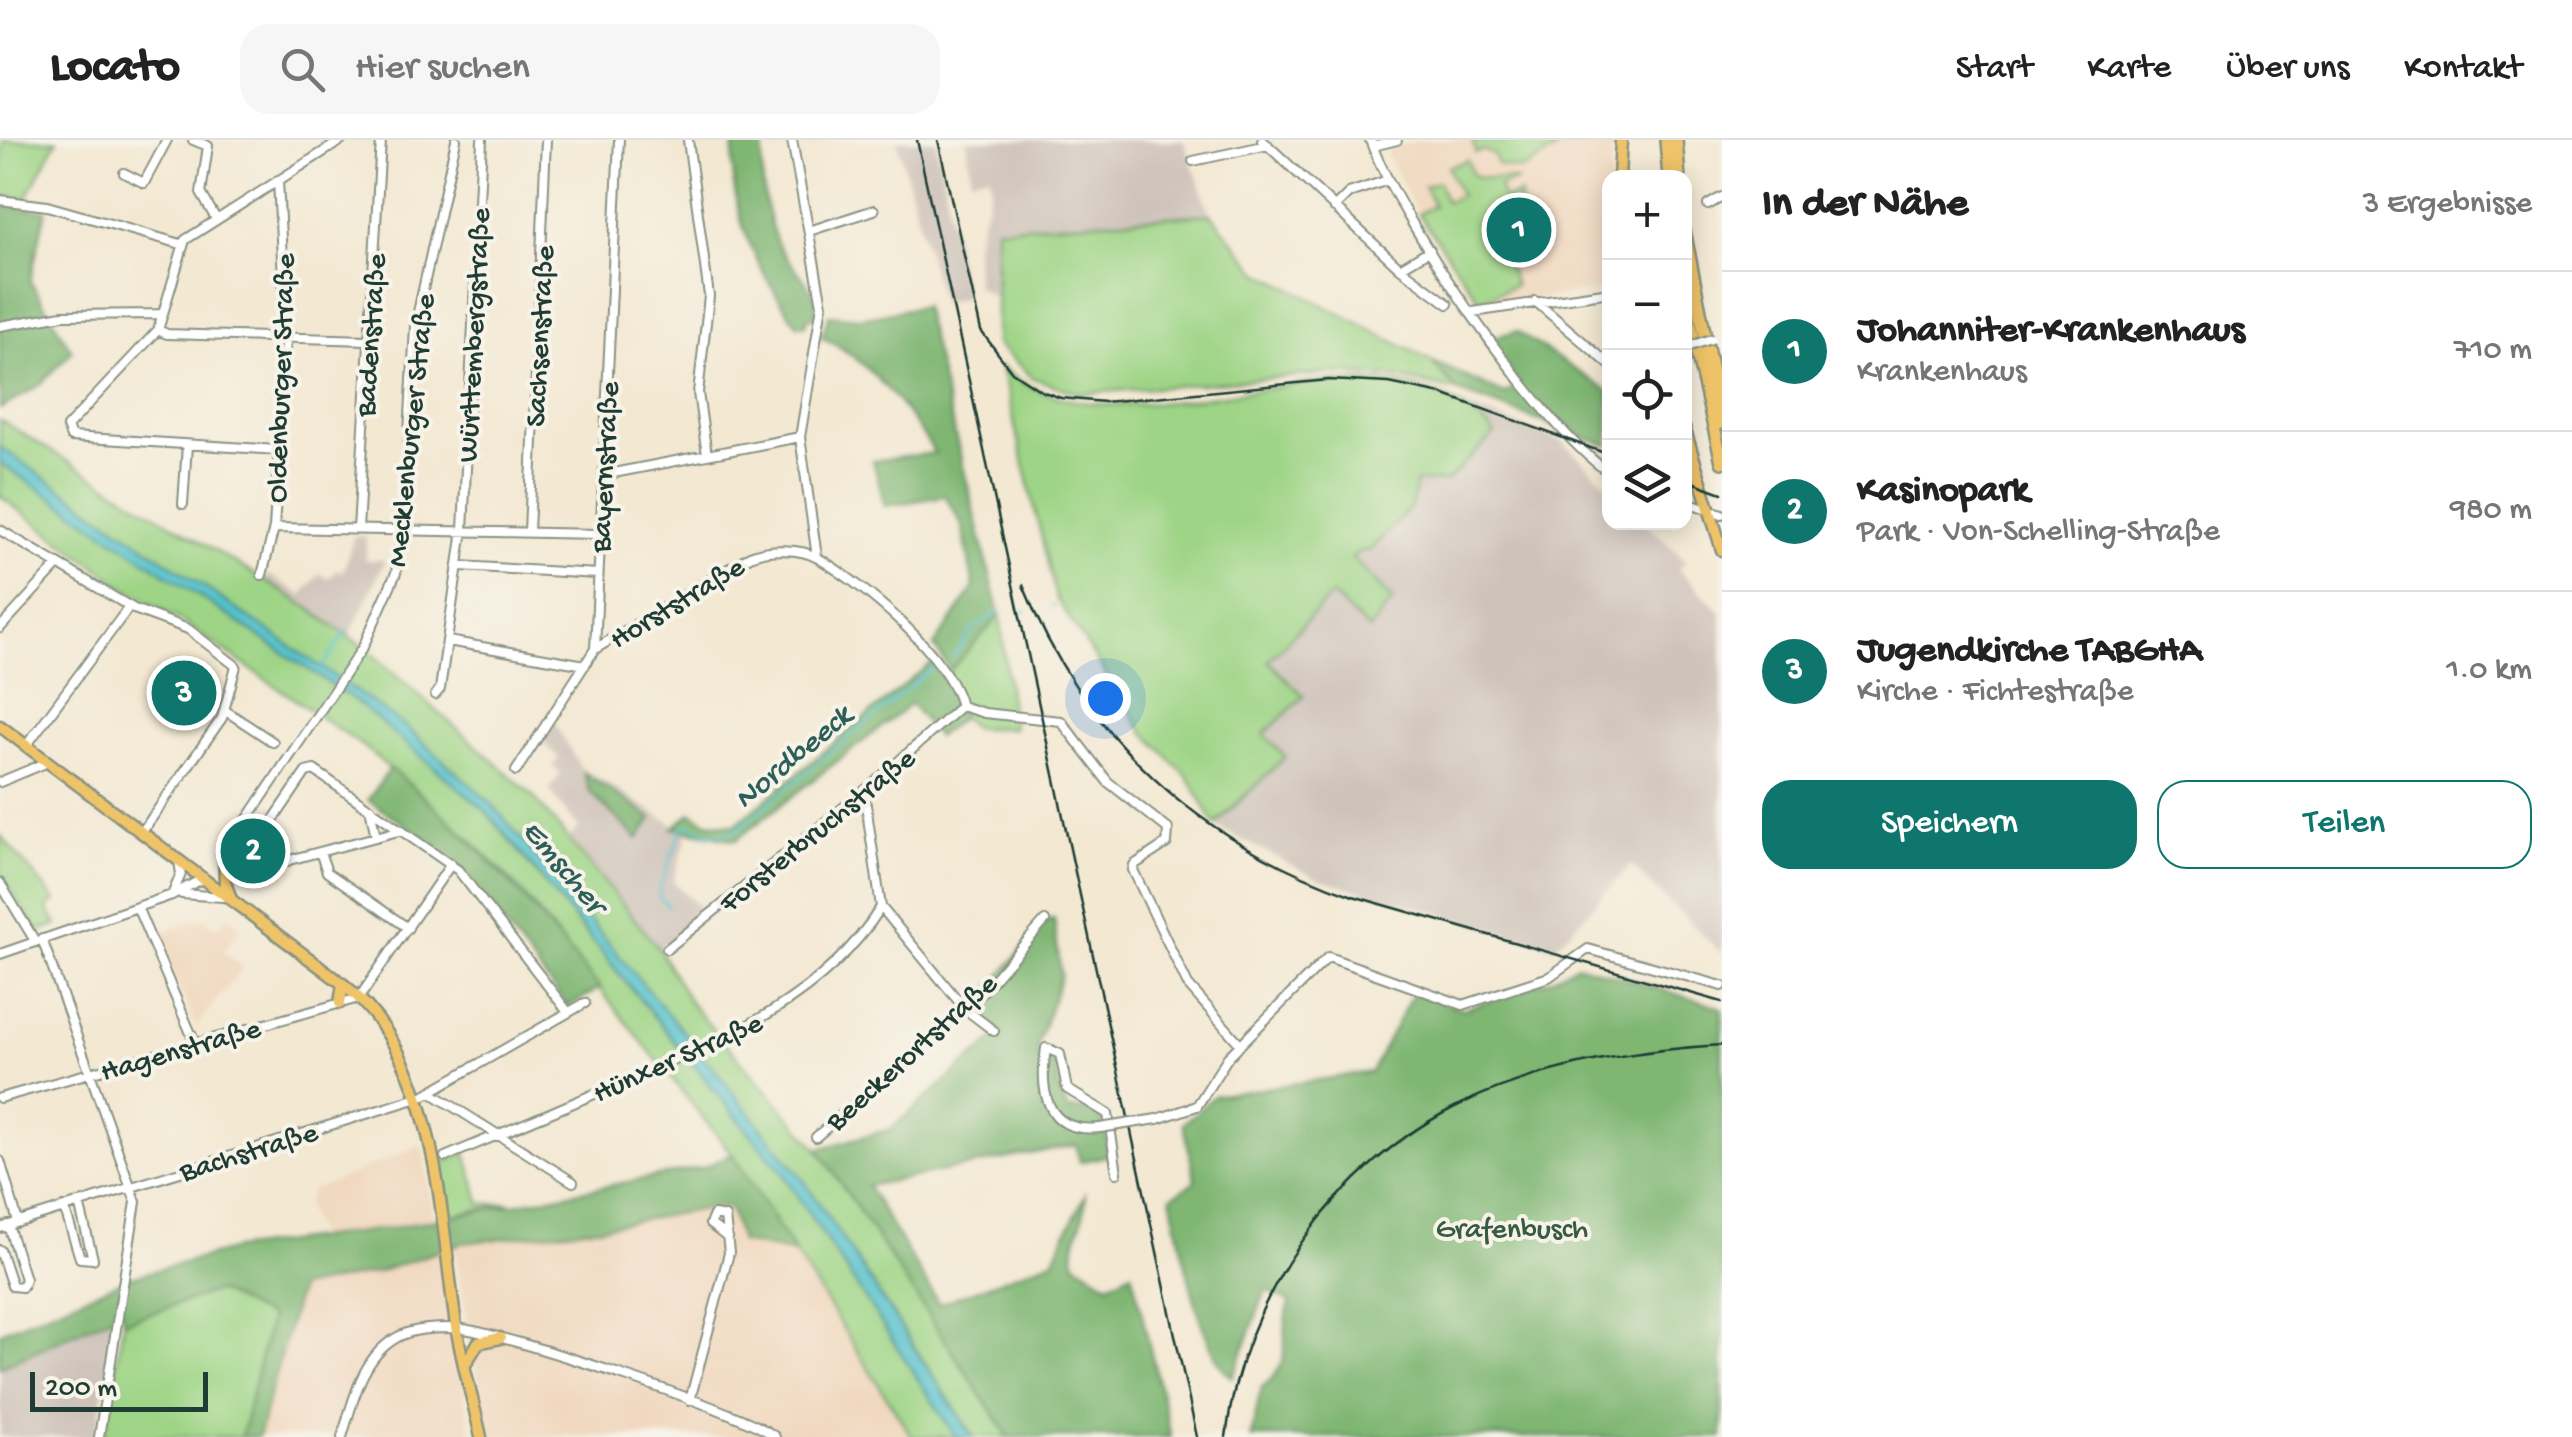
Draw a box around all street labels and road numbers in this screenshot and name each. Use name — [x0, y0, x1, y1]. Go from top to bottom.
street label: Württembergstraße — [452, 207, 501, 463]
street label: Sachsenstraße — [520, 244, 565, 428]
street label: Oldenburger Straße — [262, 252, 305, 504]
street label: Badenstraße — [350, 252, 397, 419]
street label: Mecklenburger Straße — [382, 292, 445, 569]
street label: Bayernstraße — [585, 380, 629, 555]
street label: Horststraße — [605, 551, 752, 659]
street label: Forsterbruchstraße — [713, 742, 924, 923]
street label: Beeckerortstraße — [819, 968, 1006, 1141]
street label: Hünxer Straße — [589, 1007, 769, 1113]
street label: Hagenstraße — [97, 1013, 266, 1092]
street label: Bachstraße — [175, 1117, 323, 1192]

